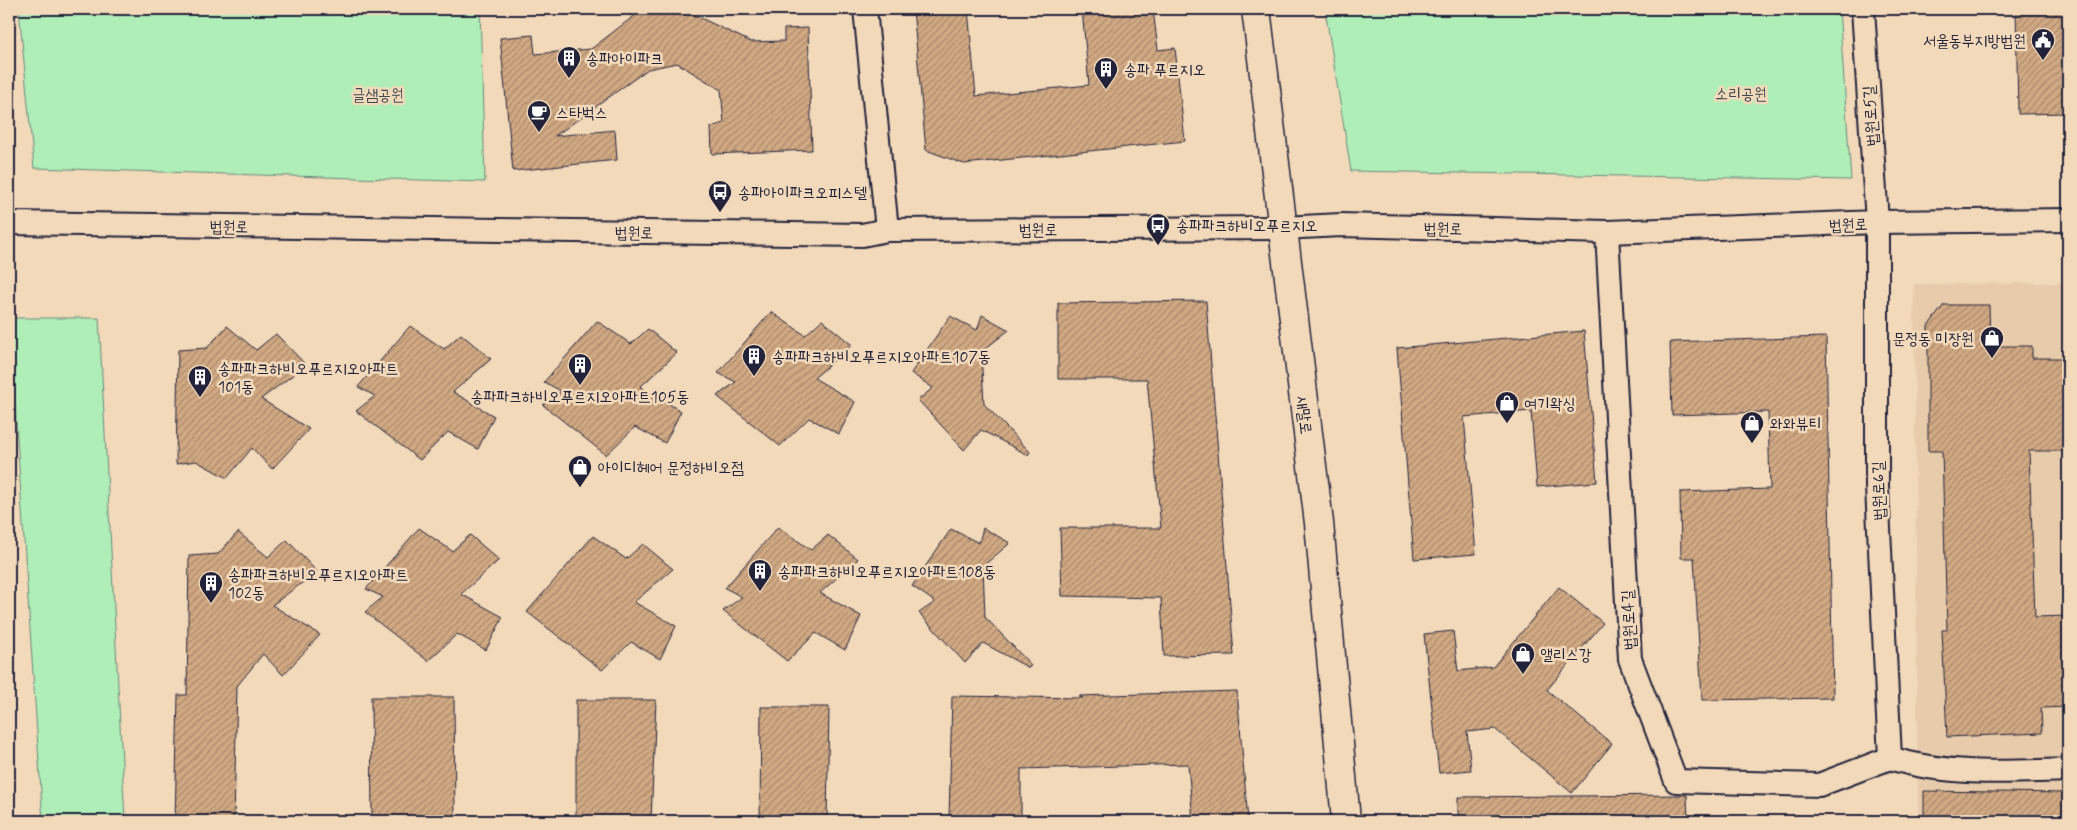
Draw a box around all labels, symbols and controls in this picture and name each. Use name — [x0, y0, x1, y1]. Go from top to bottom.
public building icon: 서울동부지방법원 — [2030, 27, 2056, 61]
place label: 서울동부지방법원 — [1923, 31, 2026, 52]
building icon: 송파아이파크 — [556, 45, 582, 79]
place label: 송파아이파크 — [586, 49, 663, 70]
building icon: 송파 푸르지오 — [1093, 56, 1119, 90]
place label: 송파 푸르지오 — [1124, 60, 1206, 81]
park label: 소리공원 — [1715, 84, 1767, 105]
park label: 글샘공원 — [352, 85, 404, 106]
street label: 법원로5길 — [1859, 85, 1884, 147]
cafe icon: 스타벅스 — [526, 99, 552, 133]
place label: 스타벅스 — [556, 103, 608, 124]
bus stop icon: 송파아이파크오피스텔 — [707, 179, 733, 213]
place label: 송파아이파크오피스텔 — [738, 183, 867, 204]
bus stop icon: 송파파크하비오푸르지오 — [1145, 212, 1171, 246]
street label: 법원로 — [1828, 214, 1868, 237]
place label: 송파파크하비오푸르지오 — [1176, 216, 1318, 237]
street label: 법원로 — [209, 217, 248, 238]
street label: 법원로 — [1423, 219, 1462, 240]
street label: 법원로 — [1019, 220, 1057, 241]
street label: 법원로 — [614, 223, 653, 244]
shop icon: 문정동 미장원 — [1979, 325, 2005, 359]
place label: 문정동 미장원 — [1892, 329, 1974, 350]
building icon: 송파파크하비오푸르지오아파트107동 — [741, 343, 767, 377]
place label: 송파파크하비오푸르지오아파트107동 — [772, 347, 991, 368]
building icon: 송파파크하비오푸르지오아파트105동 — [567, 352, 593, 386]
place label: 송파파크하비오푸르지오아파트 101동 — [218, 359, 398, 398]
building icon: 송파파크하비오푸르지오아파트 101동 — [187, 364, 213, 398]
place label: 송파파크하비오푸르지오아파트105동 — [471, 387, 689, 408]
shop icon: 여기왁싱 — [1494, 390, 1520, 424]
place label: 여기왁싱 — [1524, 394, 1576, 415]
street label: 새말로 — [1291, 395, 1316, 436]
shop icon: 와와뷰티 — [1739, 410, 1765, 444]
place label: 와와뷰티 — [1770, 414, 1822, 435]
shop icon: 아이디헤어 문정하비오점 — [567, 454, 593, 488]
place label: 아이디헤어 문정하비오점 — [598, 458, 744, 479]
street label: 법원로6길 — [1868, 461, 1891, 521]
building icon: 송파파크하비오푸르지오아파트108동 — [747, 558, 773, 592]
place label: 송파파크하비오푸르지오아파트108동 — [778, 562, 996, 583]
place label: 송파파크하비오푸르지오아파트 102동 — [228, 565, 408, 604]
building icon: 송파파크하비오푸르지오아파트 102동 — [198, 570, 224, 604]
street label: 법원로4길 — [1617, 589, 1642, 651]
shop icon: 앨리스강 — [1510, 641, 1536, 675]
place label: 앨리스강 — [1540, 645, 1592, 666]

